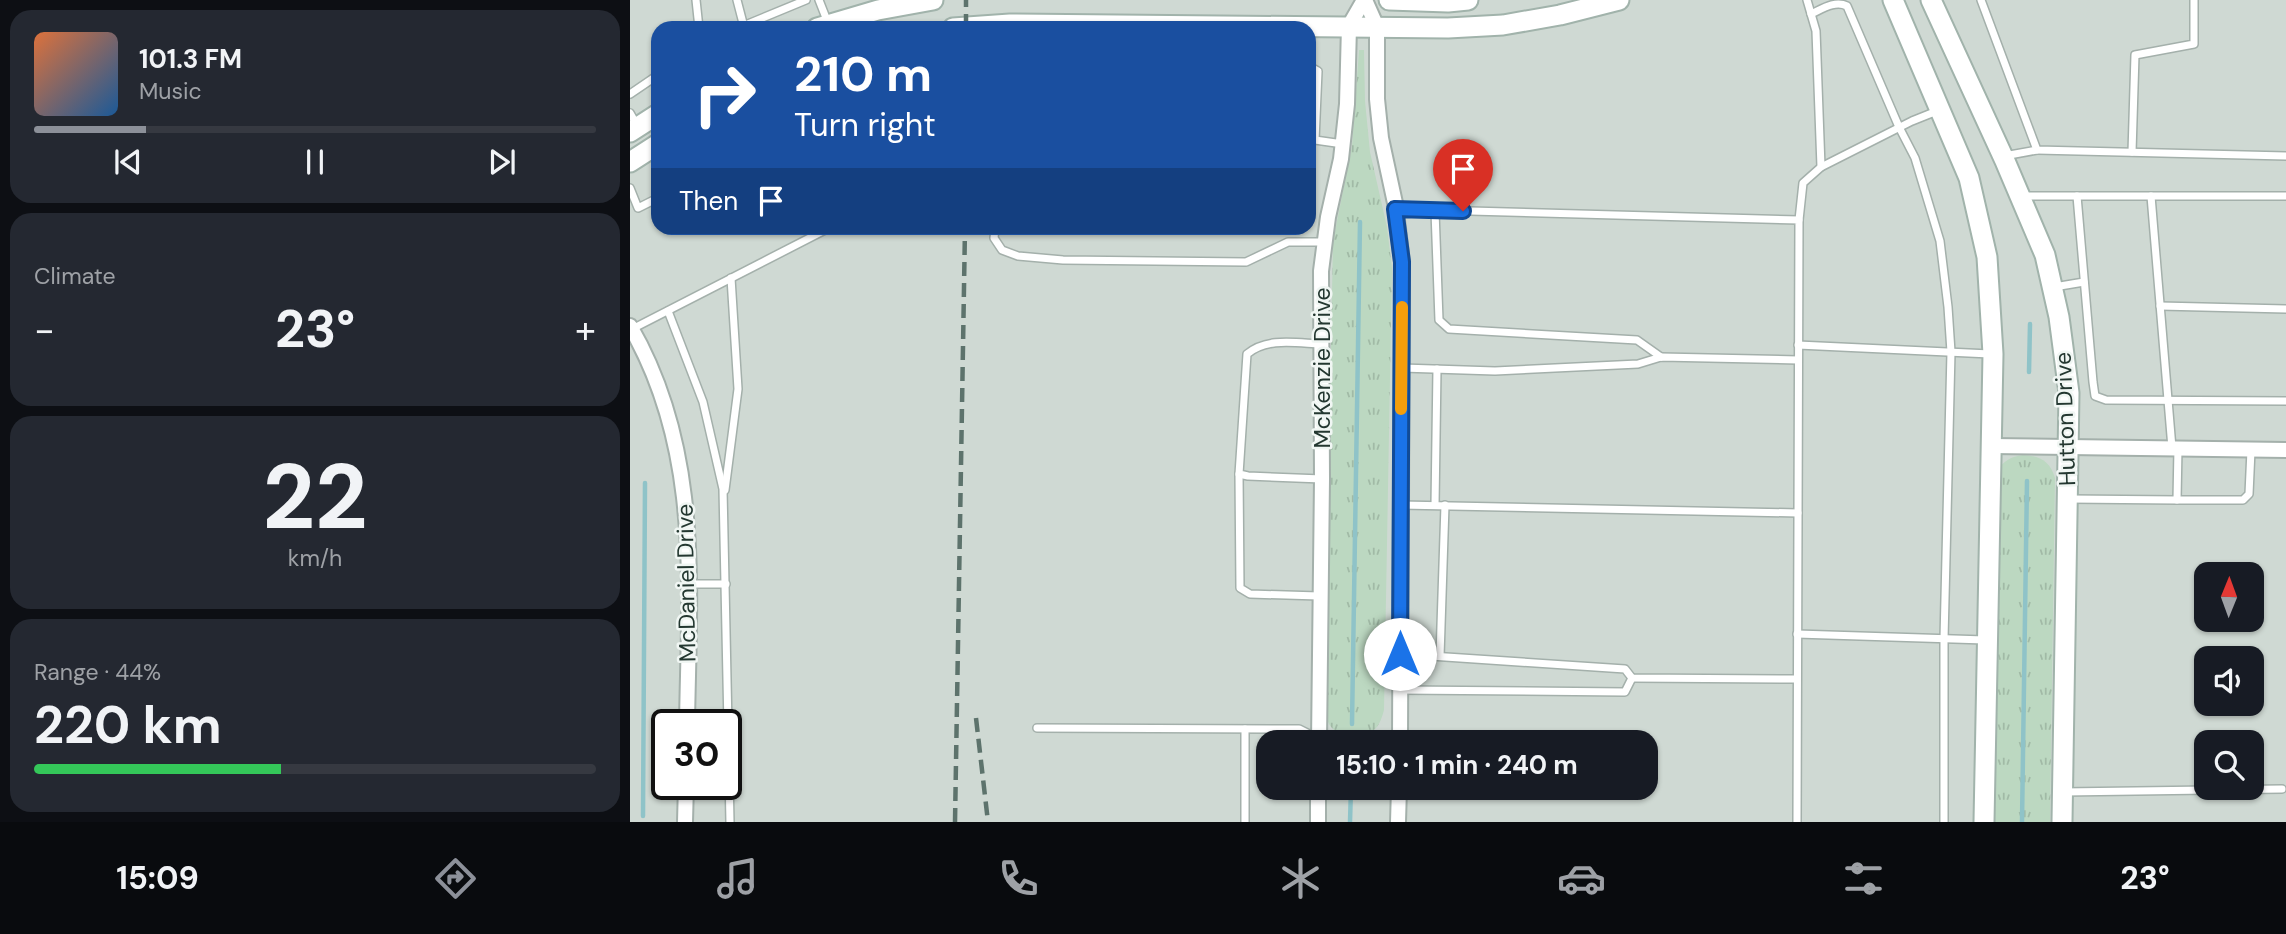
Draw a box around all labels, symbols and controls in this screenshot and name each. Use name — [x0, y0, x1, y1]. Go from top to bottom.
text: 101.3 FM — [139, 42, 242, 76]
text: 210 m — [794, 42, 932, 106]
icon: right — [679, 49, 770, 140]
text: Music — [139, 76, 202, 106]
text: Turn right — [794, 104, 936, 146]
pin — [1433, 139, 1493, 211]
icon: previous — [109, 143, 147, 181]
icon: pause — [296, 143, 334, 181]
icon: next — [483, 143, 521, 181]
icon: arrive — [1444, 150, 1482, 188]
icon: arrive — [752, 182, 790, 220]
text: Then — [679, 184, 738, 218]
text: Climate — [34, 261, 116, 291]
street label: McKenzie Drive — [1307, 287, 1337, 449]
text: 23° — [275, 295, 355, 363]
text: − — [34, 305, 55, 355]
text: + — [575, 305, 596, 355]
street label: Hutton Drive — [2048, 352, 2082, 486]
text: 22 — [262, 438, 368, 556]
street label: McDaniel Drive — [670, 504, 702, 662]
text: km/h — [288, 543, 342, 573]
north arrow — [2194, 562, 2264, 632]
map controls — [2194, 562, 2264, 800]
position arrow — [1363, 617, 1437, 691]
button: sound — [2194, 646, 2264, 716]
text: Range · 44% — [34, 657, 161, 687]
text: 220 km — [34, 691, 222, 759]
speed limit sign: 30 — [651, 709, 742, 800]
button: search — [2194, 730, 2264, 800]
text: 15:10 · 1 min · 240 m — [1336, 748, 1578, 782]
icon: directions — [431, 854, 480, 903]
icon: music — [713, 854, 762, 903]
icon: phone — [994, 854, 1043, 903]
icon: climate — [1276, 854, 1325, 903]
icon: car — [1557, 854, 1606, 903]
icon: filters — [1839, 854, 1888, 903]
text: 15:09 — [116, 857, 199, 899]
text: 23° — [2120, 857, 2170, 899]

